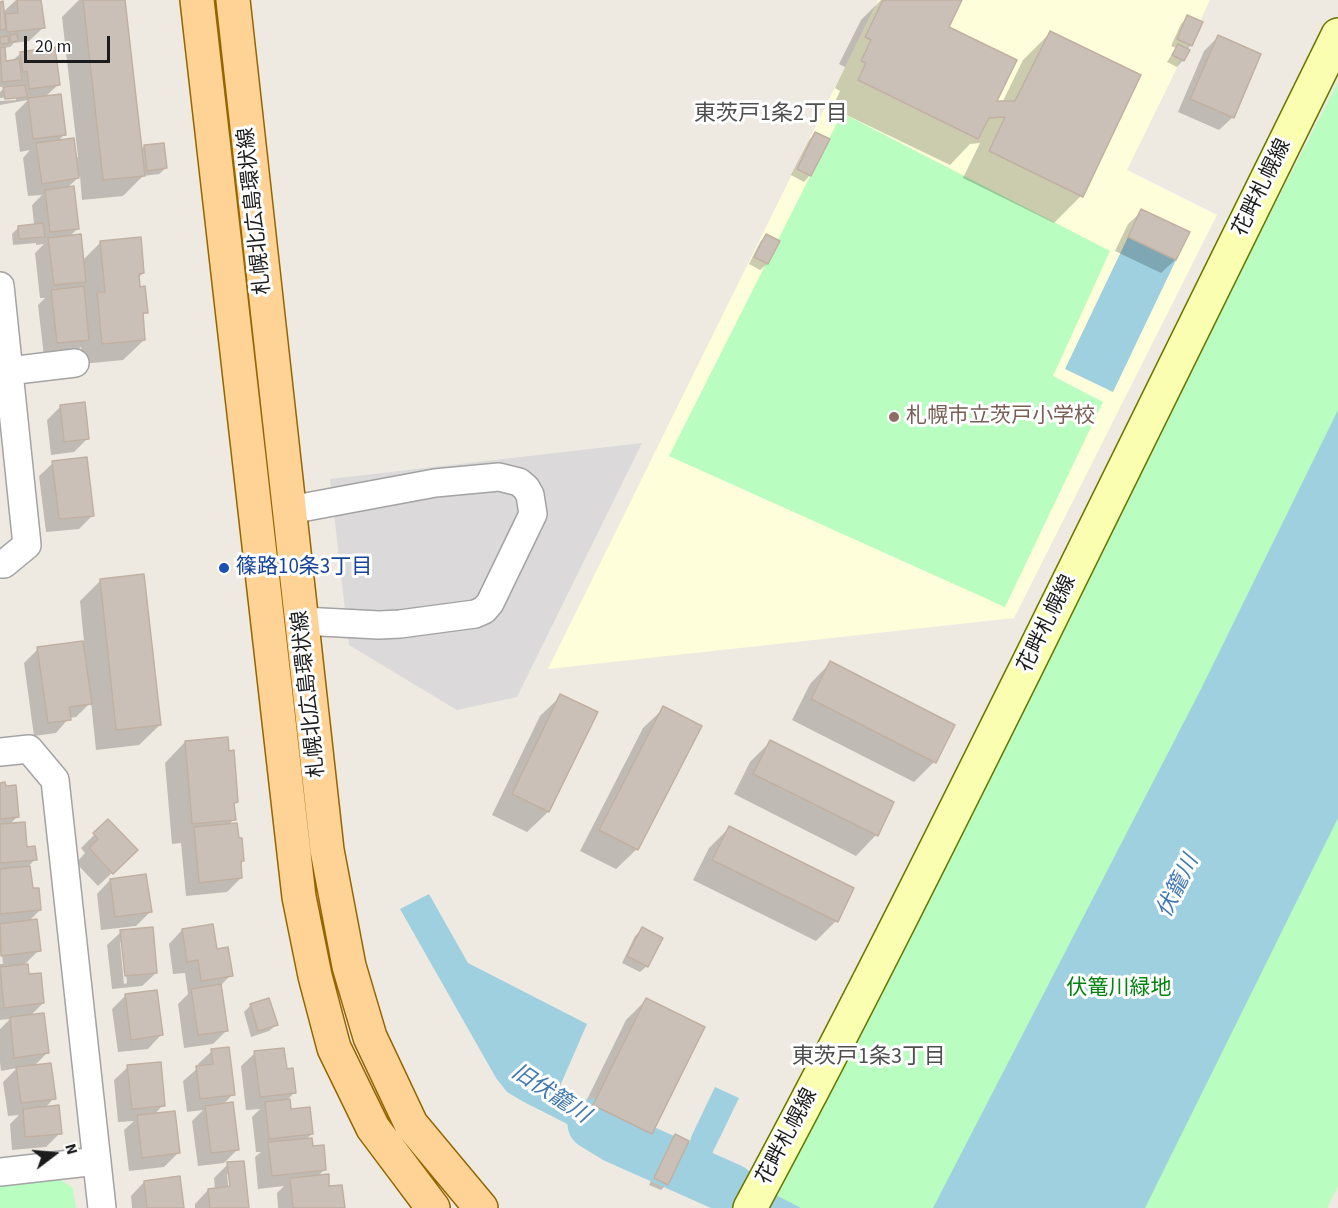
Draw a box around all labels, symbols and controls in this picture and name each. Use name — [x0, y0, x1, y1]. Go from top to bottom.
scale bar — [27, 24, 112, 62]
text: 20 m — [35, 34, 71, 59]
district label: 東茨戸1条2丁目 — [694, 102, 848, 128]
street label: 札幌北広島環状線 — [235, 126, 277, 296]
street label: 花畔札幌線 — [1229, 135, 1297, 241]
place label: 札幌市立茨戸小学校 — [906, 404, 1095, 430]
marker: 札幌市立茨戸小学校 — [887, 410, 901, 424]
place label: 篠路10条3丁目 — [236, 555, 372, 581]
marker: 篠路10条3丁目 — [217, 561, 231, 575]
street label: 花畔札幌線 — [1014, 571, 1082, 677]
street label: 札幌北広島環状線 — [289, 609, 331, 779]
water label: 伏籠川 — [1153, 852, 1205, 922]
park label: 伏篭川緑地 — [1067, 976, 1171, 1002]
district label: 東茨戸1条3丁目 — [792, 1045, 946, 1071]
water label: 旧伏籠川 — [506, 1060, 594, 1130]
street label: 花畔札幌線 — [752, 1085, 824, 1189]
north arrow — [24, 1124, 84, 1184]
text: N — [59, 1141, 83, 1157]

